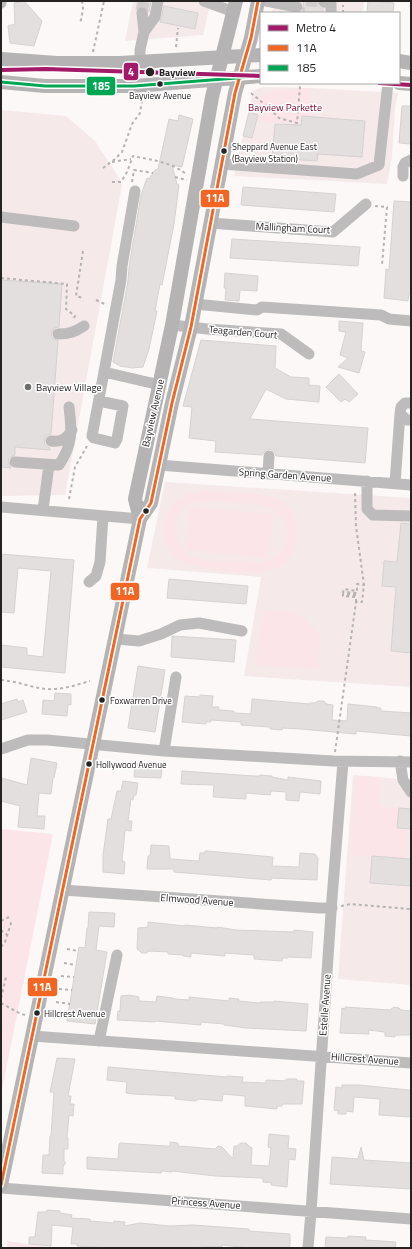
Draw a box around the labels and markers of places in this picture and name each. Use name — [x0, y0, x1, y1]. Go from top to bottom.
place label: Bayview — [159, 65, 196, 80]
marker: Bayview — [144, 66, 156, 78]
marker: Bayview Avenue — [155, 79, 165, 89]
place label: Bayview Avenue — [129, 89, 192, 102]
place label: Sheppard Avenue East (Bayview Station) — [232, 140, 318, 165]
marker: Sheppard Avenue East (Bayview Station) — [219, 146, 229, 156]
place label: Bayview Village — [36, 380, 102, 395]
marker: Bayview Village — [23, 382, 33, 392]
unlabelled marker — [141, 506, 151, 516]
place label: Foxwarren Drive — [110, 694, 172, 707]
marker: Foxwarren Drive — [97, 695, 107, 705]
place label: Hollywood Avenue — [96, 758, 167, 771]
marker: Hollywood Avenue — [84, 759, 94, 769]
place label: Hillcrest Avenue — [44, 1007, 106, 1020]
marker: Hillcrest Avenue — [32, 1008, 42, 1018]

